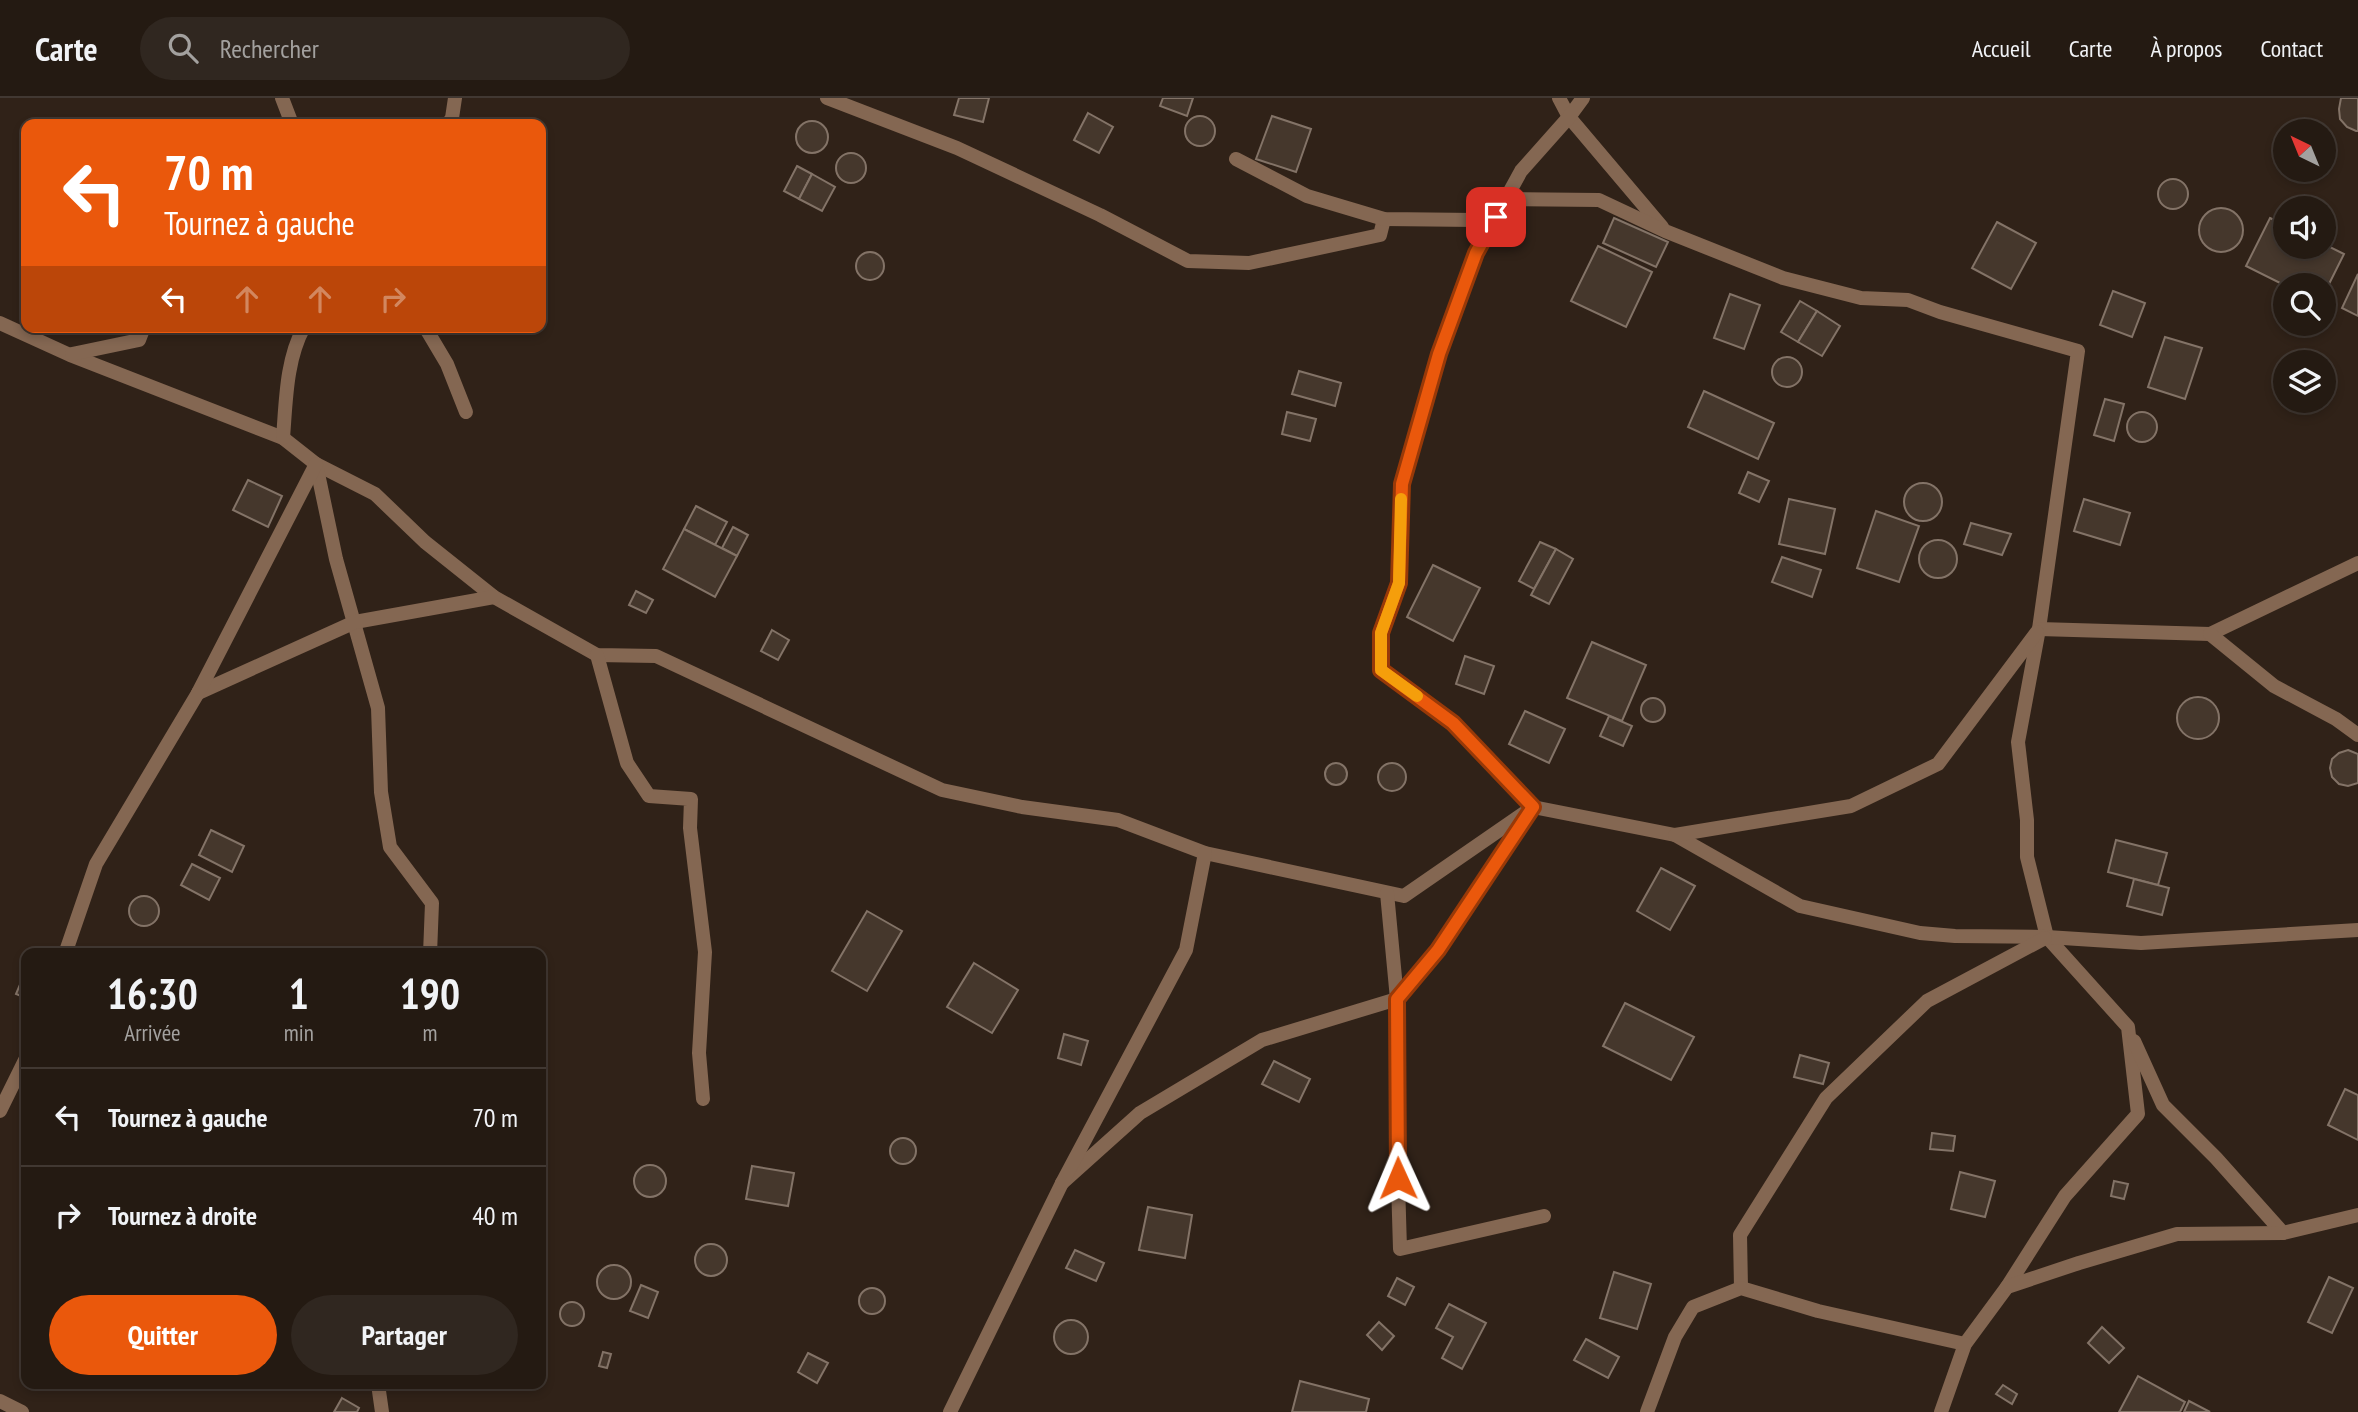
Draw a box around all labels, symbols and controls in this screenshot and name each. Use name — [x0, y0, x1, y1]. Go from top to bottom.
search box — [140, 17, 630, 80]
text: Carte — [35, 27, 98, 70]
icon: search — [164, 29, 202, 67]
text: Rechercher — [220, 32, 319, 65]
text: Accueil — [1972, 33, 2031, 64]
text: Carte — [2069, 33, 2112, 64]
text: À propos — [2150, 33, 2222, 64]
text: Contact — [2260, 33, 2323, 64]
north arrow — [2273, 119, 2336, 182]
map controls — [2273, 119, 2336, 413]
text: 70 m — [164, 140, 253, 204]
icon: left — [49, 147, 140, 238]
pin — [1466, 187, 1526, 247]
button: sound — [2273, 196, 2336, 259]
icon: arrive — [1477, 198, 1515, 236]
text: Tournez à gauche — [164, 202, 355, 244]
button: search — [2273, 273, 2336, 336]
icon: left — [155, 280, 193, 318]
icon: ahead — [228, 280, 266, 318]
icon: ahead — [301, 280, 339, 318]
icon: right — [374, 280, 412, 318]
button: layers — [2273, 350, 2336, 413]
text: 16:30 — [107, 966, 198, 1021]
text: 1 — [289, 966, 309, 1021]
text: 190 — [400, 966, 460, 1021]
text: Arrivée — [124, 1018, 180, 1047]
text: min — [284, 1018, 314, 1047]
text: m — [422, 1018, 437, 1047]
icon: left — [49, 1098, 87, 1136]
text: Tournez à gauche — [108, 1101, 268, 1134]
text: 70 m — [472, 1101, 518, 1134]
position arrow — [1361, 1141, 1435, 1215]
icon: right — [49, 1196, 87, 1234]
text: Tournez à droite — [108, 1199, 257, 1232]
text: 40 m — [472, 1199, 518, 1232]
button: Quitter — [49, 1295, 277, 1375]
button: Partager — [291, 1295, 518, 1375]

